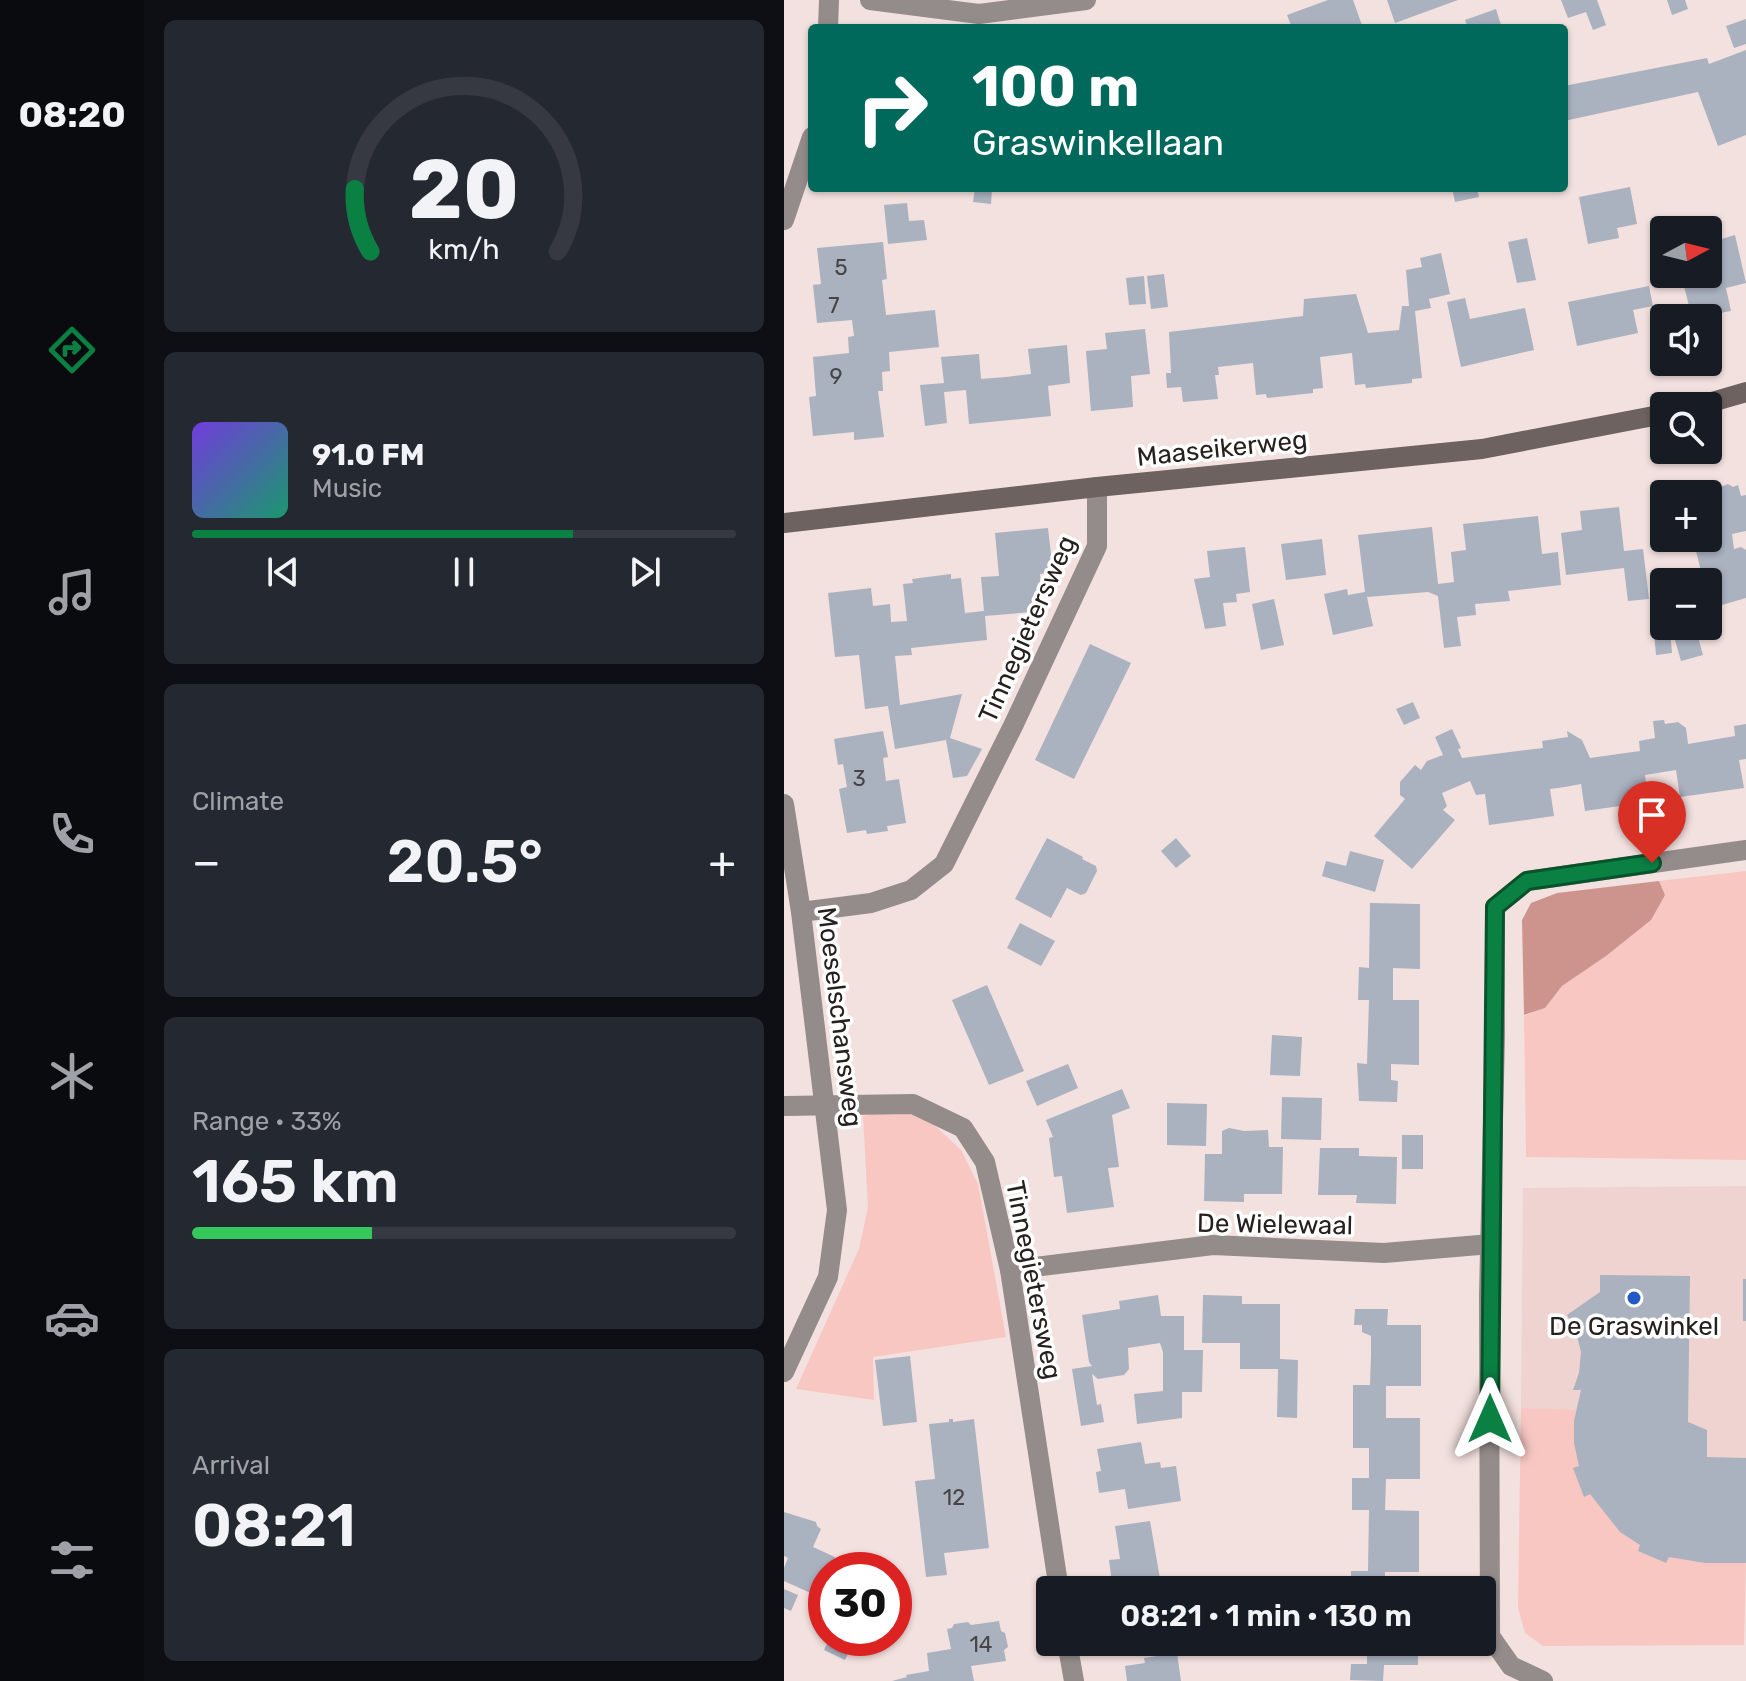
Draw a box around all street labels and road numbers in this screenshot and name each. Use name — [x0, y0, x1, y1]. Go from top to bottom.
street label: Maaseikerweg — [1135, 424, 1309, 473]
street label: Tinnegietersweg — [972, 531, 1083, 728]
street label: Moeselschansweg — [811, 905, 868, 1129]
street label: Tinnegietersweg — [999, 1178, 1068, 1382]
street label: De Wielewaal — [1197, 1208, 1353, 1241]

